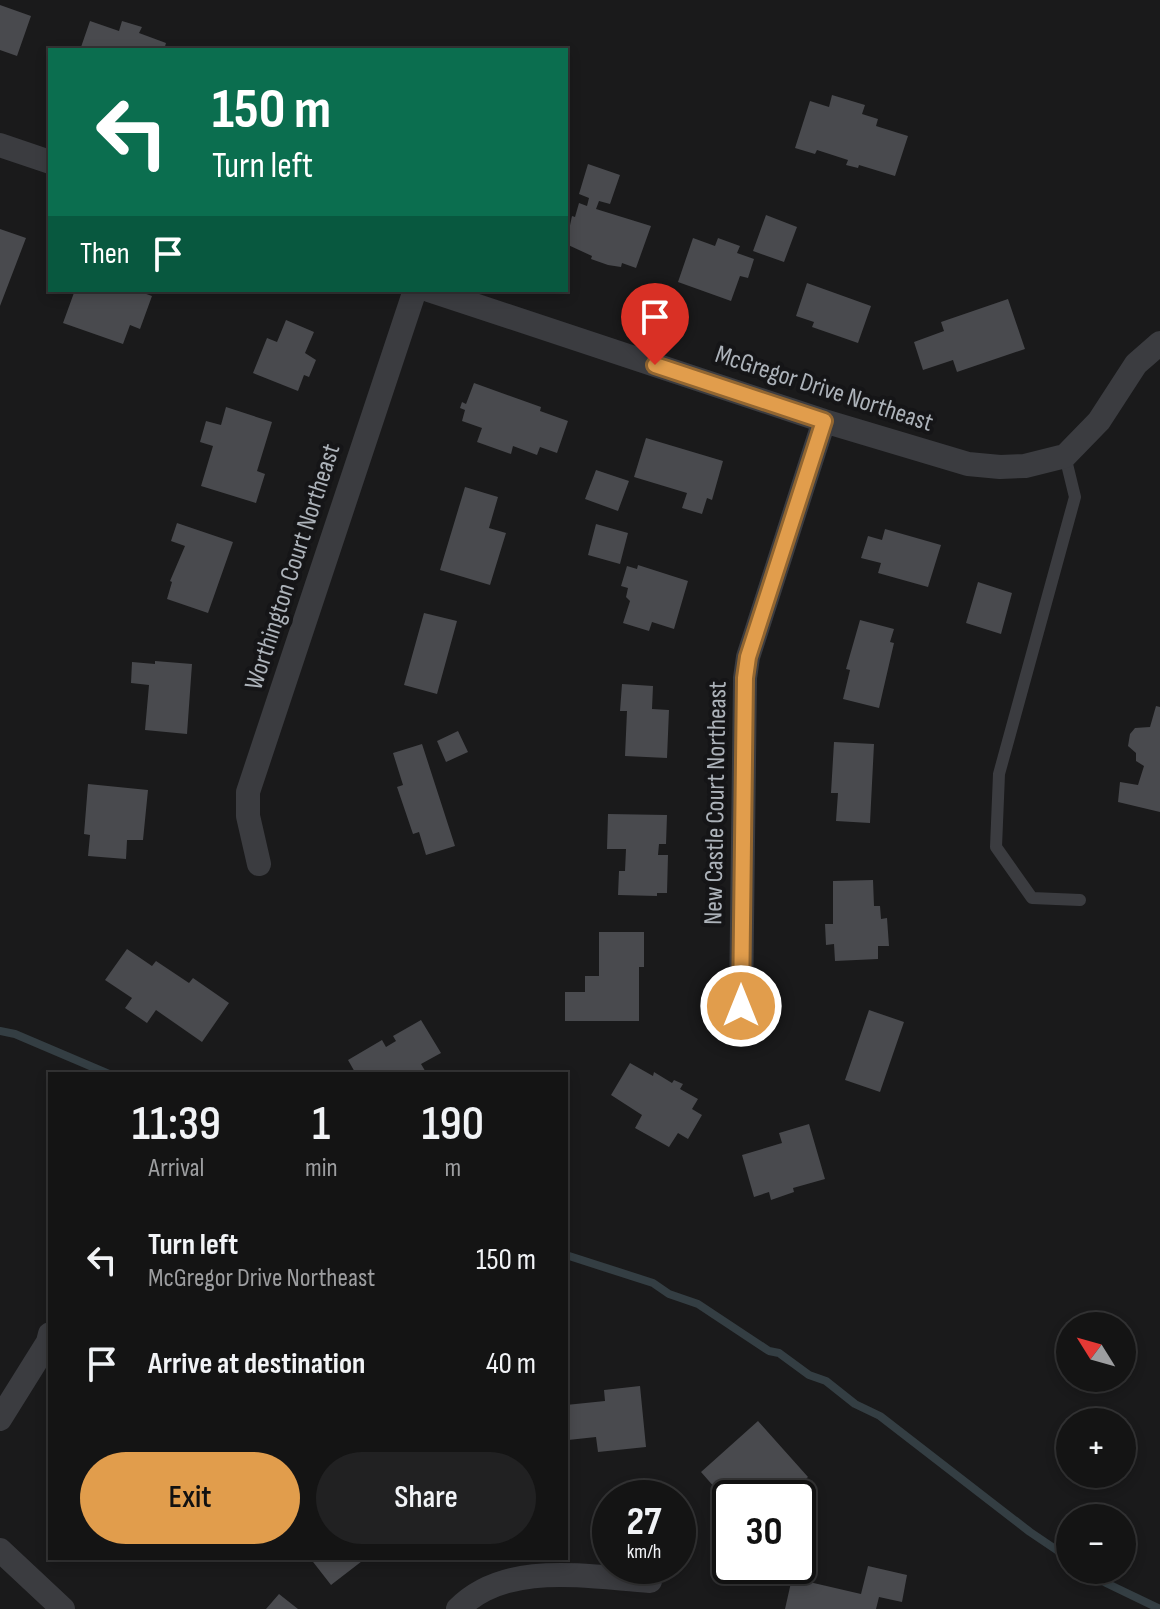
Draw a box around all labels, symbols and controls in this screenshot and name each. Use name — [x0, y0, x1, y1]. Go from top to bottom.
text: 150 m — [212, 77, 331, 144]
icon: left — [80, 80, 184, 184]
text: Turn left — [212, 145, 313, 188]
icon: arrive — [146, 232, 190, 276]
text: Then — [80, 236, 130, 272]
pin — [621, 283, 689, 365]
icon: arrive — [633, 295, 677, 339]
street label: McGregor Drive Northeast — [711, 339, 937, 439]
street label: Worthington Court Northeast — [239, 440, 347, 694]
street label: New Castle Court Northeast — [698, 681, 734, 925]
position arrow — [699, 964, 783, 1048]
text: 11:39 — [132, 1096, 221, 1153]
text: 1 — [312, 1096, 330, 1153]
text: 190 — [422, 1096, 484, 1153]
text: Arrival — [149, 1153, 204, 1184]
text: min — [305, 1153, 338, 1184]
text: m — [444, 1153, 461, 1184]
text: Turn left — [148, 1227, 238, 1263]
icon: left — [80, 1238, 124, 1282]
text: 150 m — [476, 1242, 536, 1278]
text: McGregor Drive Northeast — [148, 1263, 375, 1294]
north arrow — [1056, 1312, 1136, 1392]
map controls — [1056, 1312, 1136, 1584]
icon: arrive — [80, 1342, 124, 1386]
text: Arrive at destination — [148, 1346, 365, 1382]
text: 40 m — [486, 1346, 536, 1382]
button: + — [1056, 1408, 1136, 1488]
button: Exit — [80, 1452, 300, 1544]
button: Share — [316, 1452, 536, 1544]
speed limit sign: 30 — [712, 1480, 816, 1584]
text: 27 — [627, 1498, 661, 1546]
button: − — [1056, 1504, 1136, 1584]
text: km/h — [627, 1540, 661, 1564]

